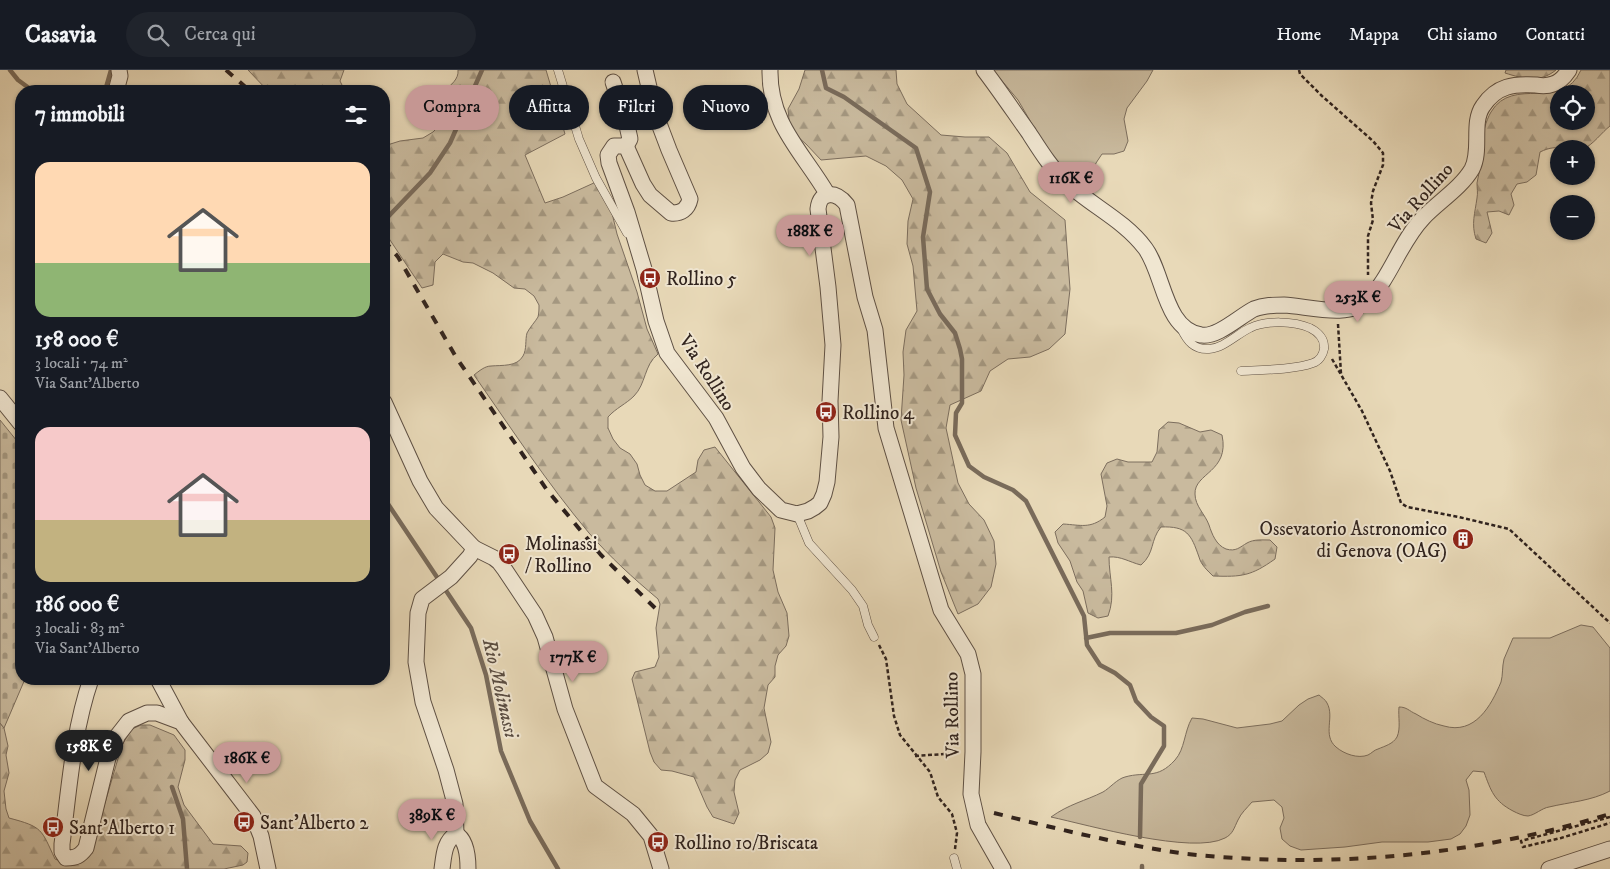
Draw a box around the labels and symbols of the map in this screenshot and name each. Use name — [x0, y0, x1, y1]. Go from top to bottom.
street label: Via Rollino — [1383, 158, 1458, 238]
pin: 116K € — [1030, 162, 1112, 204]
pin: 188K € — [769, 214, 851, 257]
bus stop icon: Rollino 5 — [638, 266, 662, 290]
place label: Rollino 5 — [666, 268, 737, 291]
pin: 253K € — [1317, 280, 1399, 323]
street label: Via Rollino — [673, 330, 740, 415]
bus stop icon: Rollino 4 — [814, 400, 838, 424]
place label: Rollino 4 — [842, 402, 915, 425]
place label: Ossevatorio Astronomico di Genova (OAG) — [1259, 518, 1447, 563]
building icon: Ossevatorio Astronomico di Genova (OAG) — [1451, 527, 1475, 551]
place label: Molinassi / Rollino — [525, 533, 598, 578]
bus stop icon: Molinassi / Rollino — [497, 542, 521, 566]
water label: Rio Molinassi — [476, 635, 524, 742]
pin: 177K € — [532, 640, 614, 683]
street label: Via Rollino — [940, 672, 965, 759]
pin: 158K € — [48, 730, 130, 772]
pin: 186K € — [206, 742, 288, 784]
pin: 389K € — [391, 798, 473, 841]
bus stop icon: Sant'Alberto 2 — [232, 810, 256, 834]
place label: Sant'Alberto 2 — [260, 812, 369, 835]
bus stop icon: Sant'Alberto 1 — [41, 815, 65, 839]
place label: Sant'Alberto 1 — [69, 817, 175, 840]
bus stop icon: Rollino 10/Briscata — [646, 830, 670, 854]
place label: Rollino 10/Briscata — [674, 832, 818, 855]

